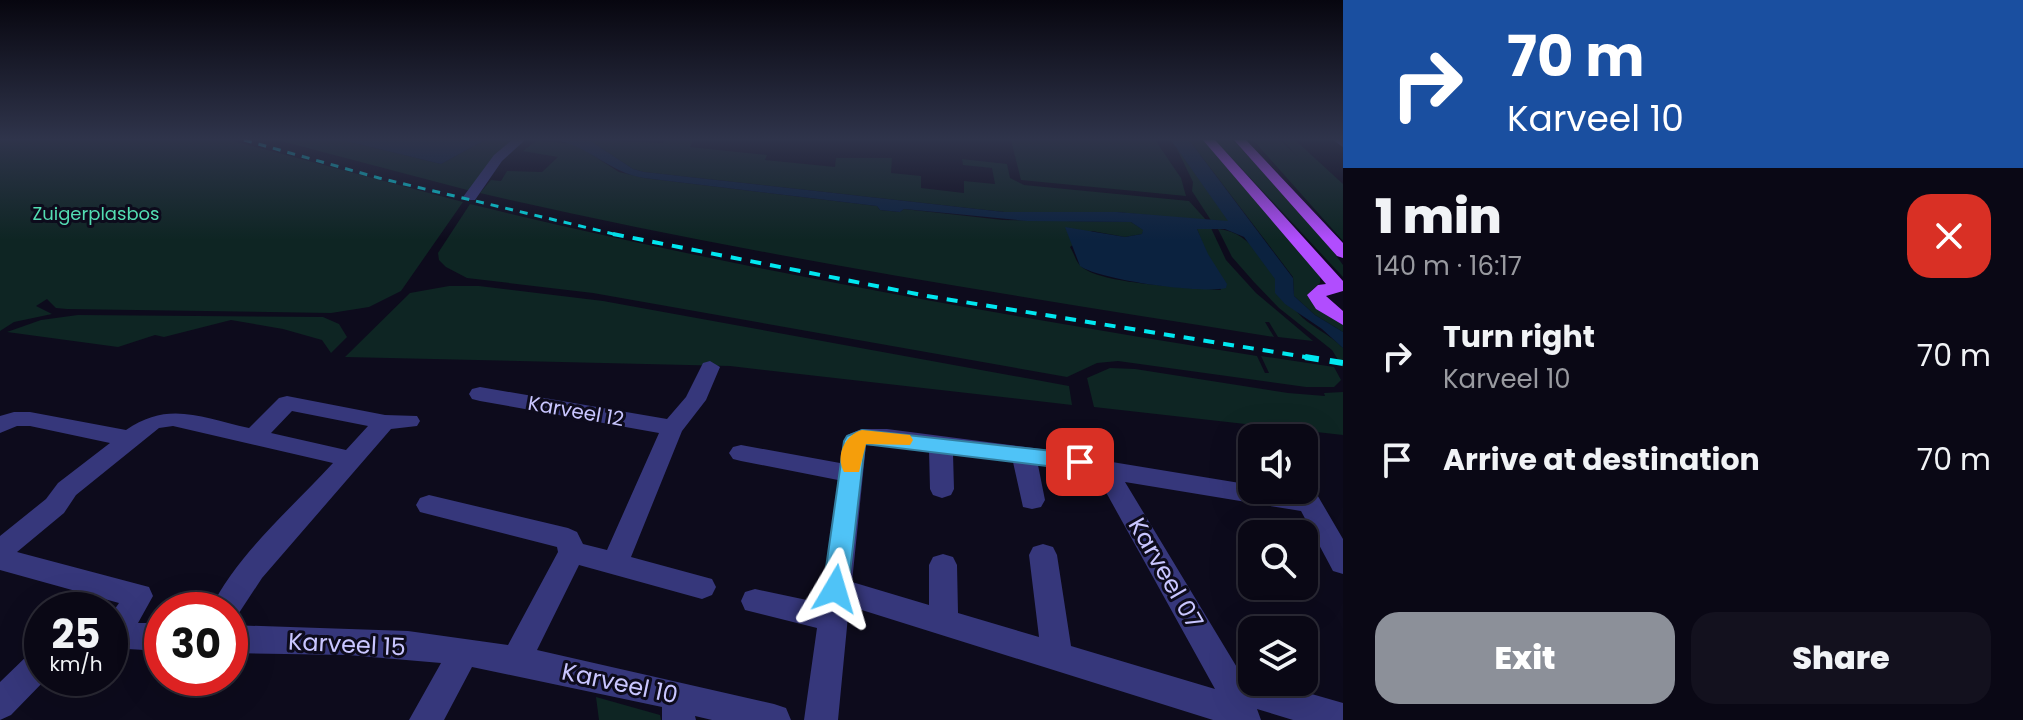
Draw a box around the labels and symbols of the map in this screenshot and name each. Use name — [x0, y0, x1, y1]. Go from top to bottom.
park label: Zuigerplasbos — [33, 201, 159, 226]
street label: Karveel 12 — [526, 389, 626, 433]
pin — [1046, 428, 1114, 496]
street label: Karveel 07 — [1121, 511, 1211, 635]
position arrow — [793, 547, 877, 631]
speed limit sign: 30 — [144, 592, 248, 696]
street label: Karveel 15 — [287, 624, 407, 664]
street label: Karveel 10 — [559, 655, 681, 711]

